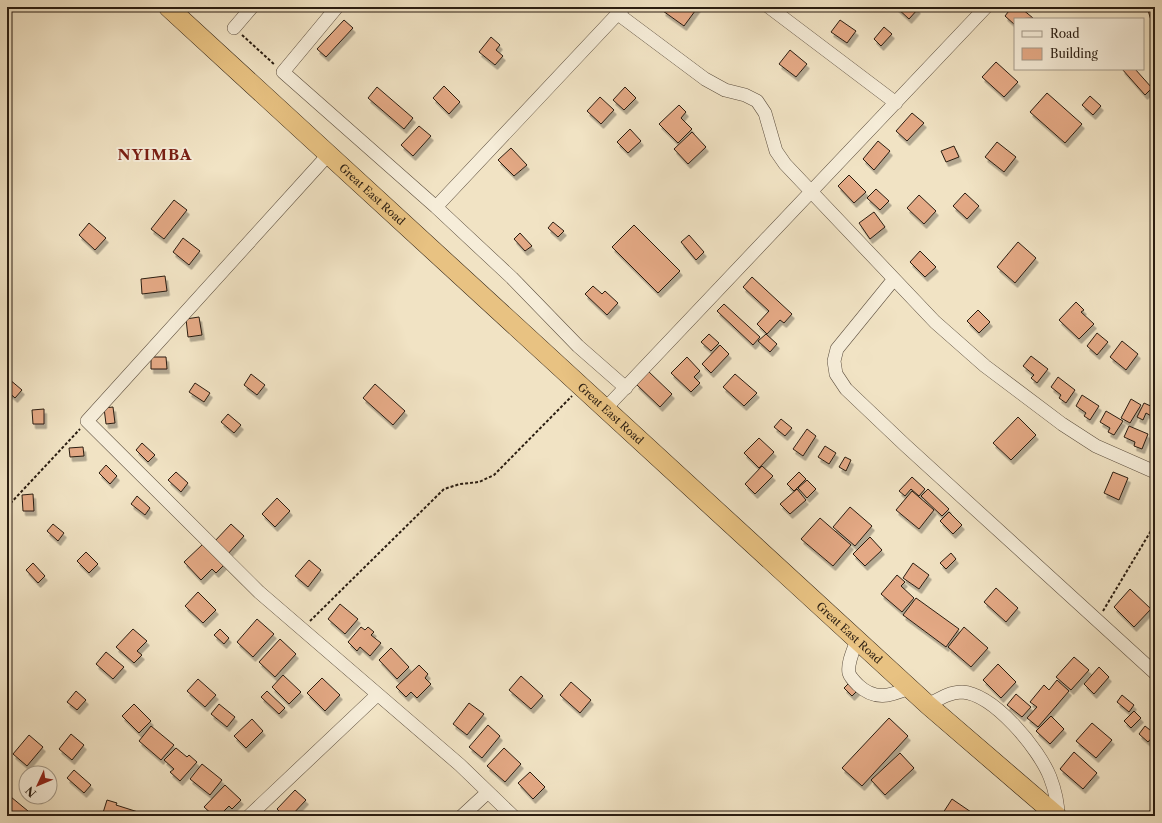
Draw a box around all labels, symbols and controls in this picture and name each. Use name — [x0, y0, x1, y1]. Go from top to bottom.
legend — [1014, 18, 1144, 70]
text: Road — [1050, 26, 1080, 41]
text: Building — [1050, 46, 1098, 61]
district label: NYIMBA — [118, 145, 192, 164]
street label: Great East Road — [336, 161, 408, 228]
street label: Great East Road — [575, 380, 647, 447]
street label: Great East Road — [813, 599, 885, 667]
north arrow — [18, 765, 58, 805]
text: N — [22, 783, 39, 800]

